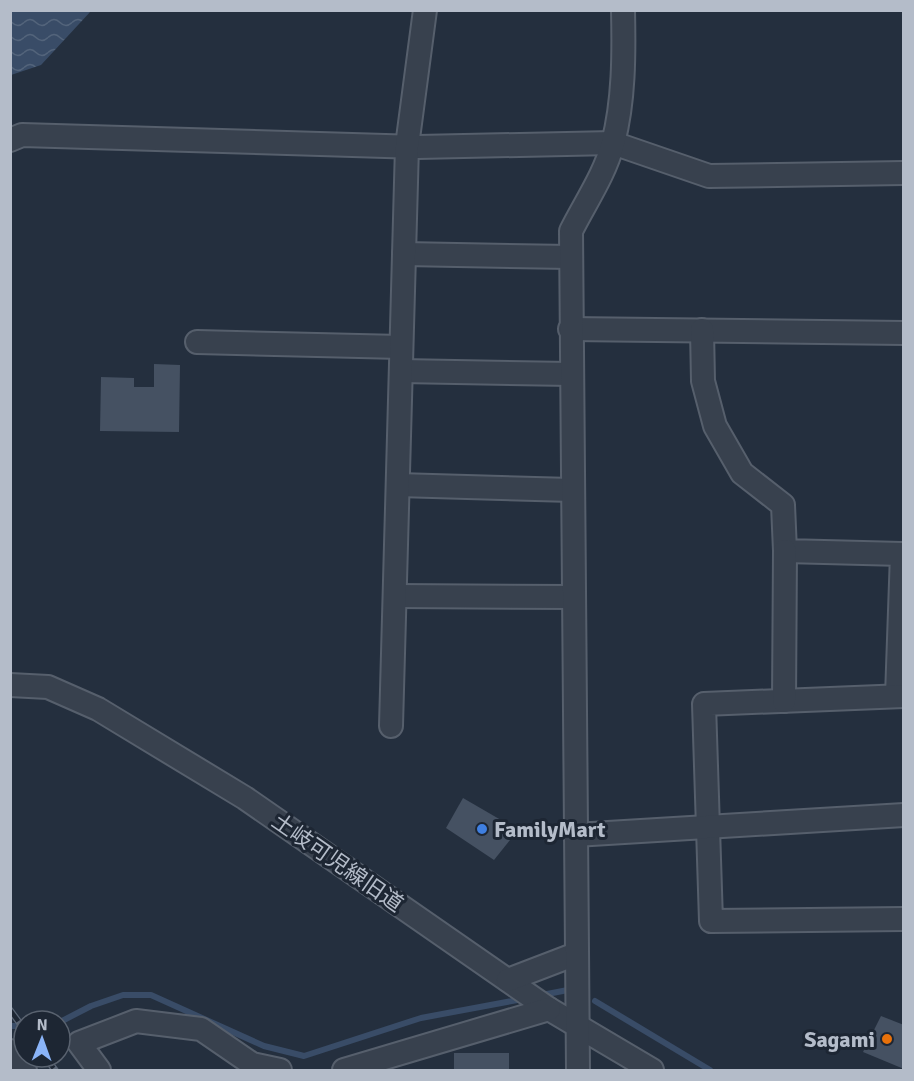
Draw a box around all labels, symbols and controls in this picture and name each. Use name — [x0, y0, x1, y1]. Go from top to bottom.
street label: 土岐可児線旧道 — [267, 807, 409, 918]
place label: FamilyMart — [494, 816, 606, 843]
marker: FamilyMart — [475, 822, 489, 836]
north arrow — [12, 1009, 72, 1069]
text: N — [37, 1015, 48, 1035]
place label: Sagami — [804, 1026, 875, 1053]
marker: Sagami — [880, 1032, 894, 1046]

